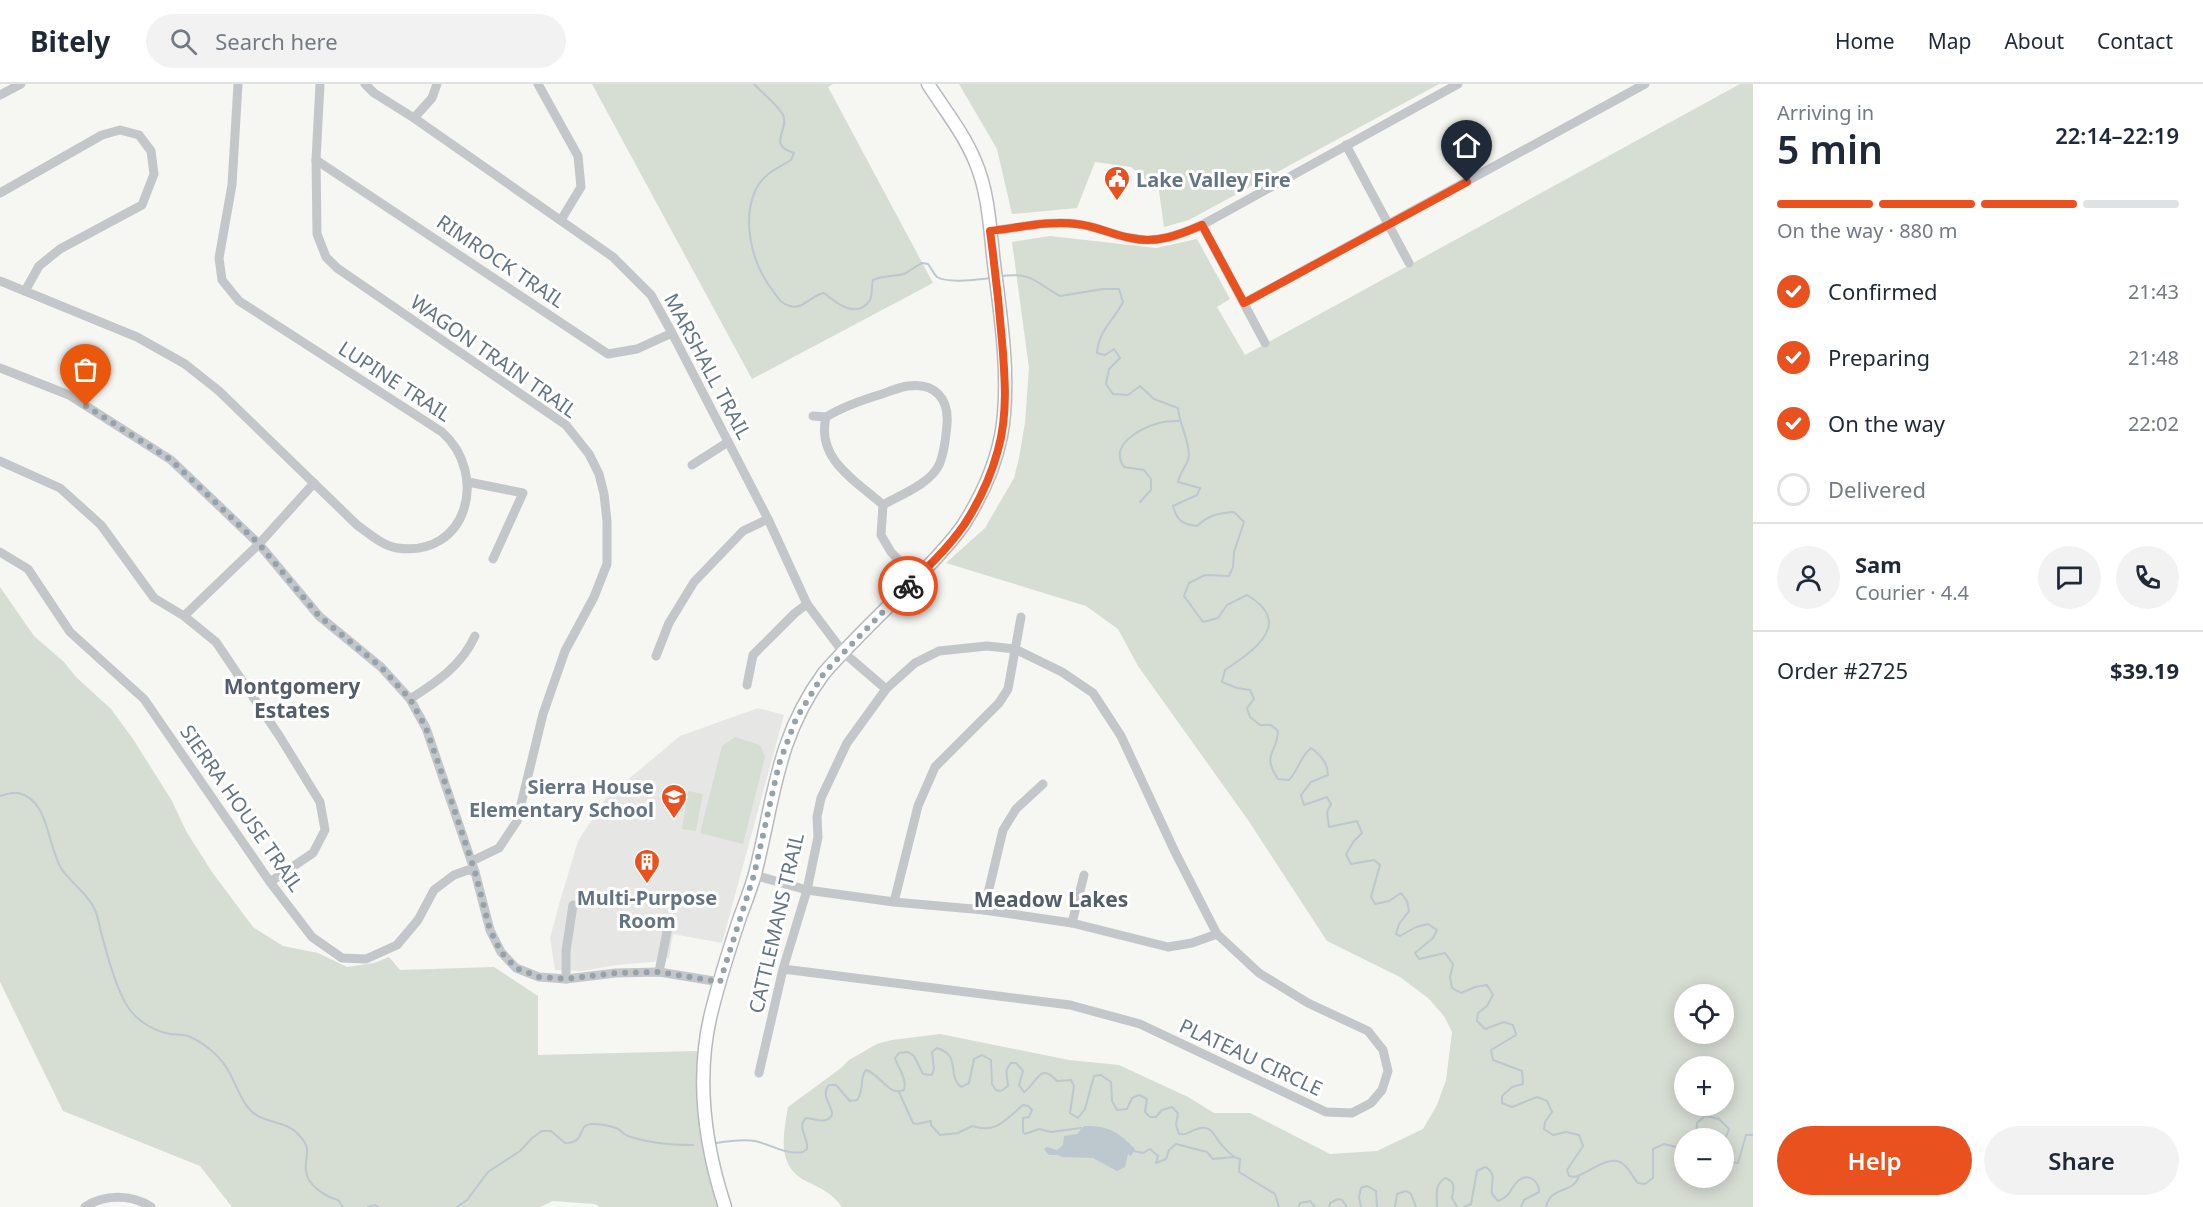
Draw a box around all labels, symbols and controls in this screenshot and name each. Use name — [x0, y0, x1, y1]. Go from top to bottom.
search box — [146, 14, 566, 68]
text: Bitely — [30, 22, 110, 60]
icon: search — [167, 25, 200, 58]
text: Search here — [215, 26, 338, 56]
text: Home — [1835, 27, 1895, 55]
text: Map — [1928, 27, 1971, 55]
text: About — [2004, 27, 2064, 55]
text: Contact — [2097, 27, 2173, 55]
text: Arriving in — [1777, 99, 1874, 126]
pin — [1441, 120, 1492, 182]
text: 22:14–22:19 — [2055, 120, 2179, 150]
text: 5 min — [1777, 122, 1883, 175]
icon: home — [1450, 129, 1483, 162]
public building icon: Lake Valley Fire — [1102, 164, 1132, 202]
place label: Lake Valley Fire — [1136, 166, 1291, 193]
street label: RIMROCK TRAIL — [432, 208, 570, 314]
text: On the way · 880 m — [1777, 217, 1957, 244]
icon: check — [1777, 275, 1810, 308]
text: Confirmed — [1828, 276, 1938, 306]
text: 21:43 — [2128, 278, 2179, 305]
street label: WAGON TRAIN TRAIL — [405, 288, 583, 424]
street label: MARSHALL TRAIL — [658, 288, 758, 444]
street label: LUPINE TRAIL — [334, 335, 456, 427]
icon: check — [1777, 341, 1810, 374]
text: Preparing — [1828, 342, 1930, 372]
pin — [60, 344, 111, 406]
text: 21:48 — [2128, 344, 2179, 371]
icon: bag — [69, 353, 102, 386]
icon: check — [1777, 407, 1810, 440]
text: On the way — [1828, 408, 1945, 438]
text: 22:02 — [2128, 410, 2179, 437]
text: Delivered — [1828, 474, 1926, 504]
button: person — [1777, 546, 1840, 609]
button: chat — [2038, 546, 2101, 609]
button: phone — [2116, 546, 2179, 609]
text: Sam — [1855, 549, 1902, 579]
courier — [878, 556, 938, 616]
icon: bike — [892, 570, 925, 603]
text: Courier · 4.4 — [1855, 579, 1969, 606]
text: Order #2725 — [1777, 655, 1908, 685]
text: $39.19 — [2110, 655, 2179, 685]
district label: Montgomery Estates — [224, 672, 360, 724]
street label: SIERRA HOUSE TRAIL — [174, 719, 310, 897]
place label: Sierra House Elementary School — [469, 773, 654, 823]
school or university icon: Sierra House Elementary School — [659, 782, 689, 820]
street label: CATTLEMANS TRAIL — [742, 830, 810, 1016]
building icon: Multi-Purpose Room — [632, 847, 662, 885]
place label: Multi-Purpose Room — [577, 884, 717, 934]
district label: Meadow Lakes — [974, 885, 1128, 913]
map controls — [1674, 984, 1734, 1188]
button: locate — [1674, 984, 1734, 1044]
street label: PLATEAU CIRCLE — [1175, 1012, 1327, 1102]
button: + — [1674, 1056, 1734, 1116]
button: Help — [1777, 1126, 1972, 1195]
button: Share — [1984, 1126, 2179, 1195]
button: − — [1674, 1128, 1734, 1188]

